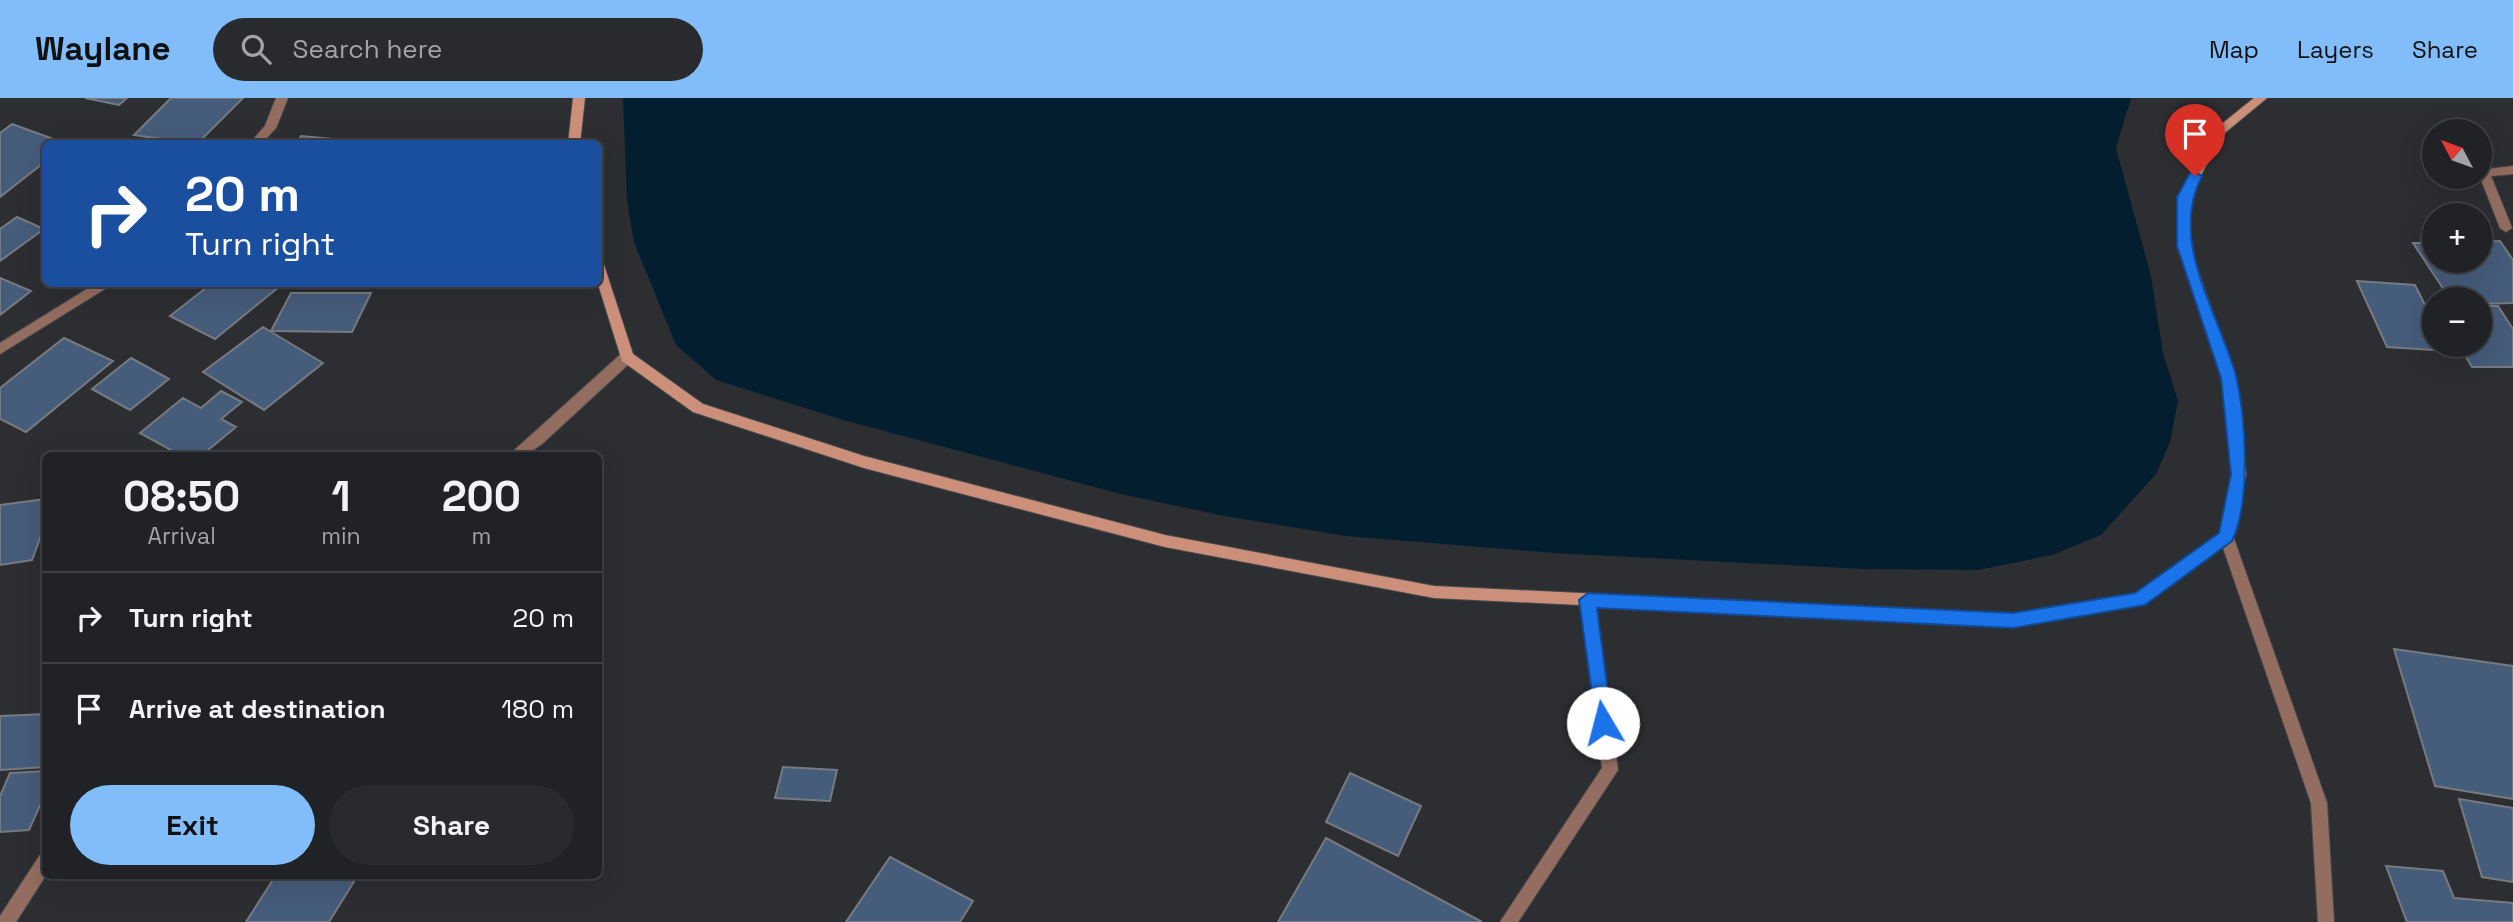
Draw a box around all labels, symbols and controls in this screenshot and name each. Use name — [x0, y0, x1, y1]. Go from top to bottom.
search box — [213, 18, 703, 81]
text: Waylane — [35, 28, 171, 70]
icon: search — [237, 30, 275, 68]
text: Search here — [293, 32, 442, 66]
text: Map — [2209, 34, 2259, 65]
text: Layers — [2297, 34, 2374, 65]
text: Share — [2412, 34, 2478, 65]
pin — [2165, 104, 2225, 176]
icon: arrive — [2176, 115, 2214, 153]
north arrow — [2422, 119, 2492, 189]
map controls — [2422, 119, 2492, 357]
text: 20 m — [185, 163, 300, 225]
icon: right — [70, 168, 161, 259]
button: + — [2422, 203, 2492, 273]
text: Turn right — [185, 224, 335, 264]
button: − — [2422, 287, 2492, 357]
text: 08:50 — [123, 470, 240, 523]
text: 1 — [331, 470, 350, 523]
text: 200 — [442, 470, 521, 523]
text: Arrival — [147, 521, 216, 551]
text: min — [321, 521, 361, 551]
text: m — [471, 521, 491, 551]
icon: right — [70, 599, 108, 637]
text: Turn right — [129, 601, 253, 635]
text: 20 m — [513, 601, 574, 635]
position arrow — [1566, 686, 1640, 760]
icon: arrive — [70, 690, 108, 728]
text: Arrive at destination — [129, 692, 386, 726]
text: 180 m — [501, 692, 574, 726]
button: Exit — [70, 785, 315, 865]
button: Share — [329, 785, 574, 865]

